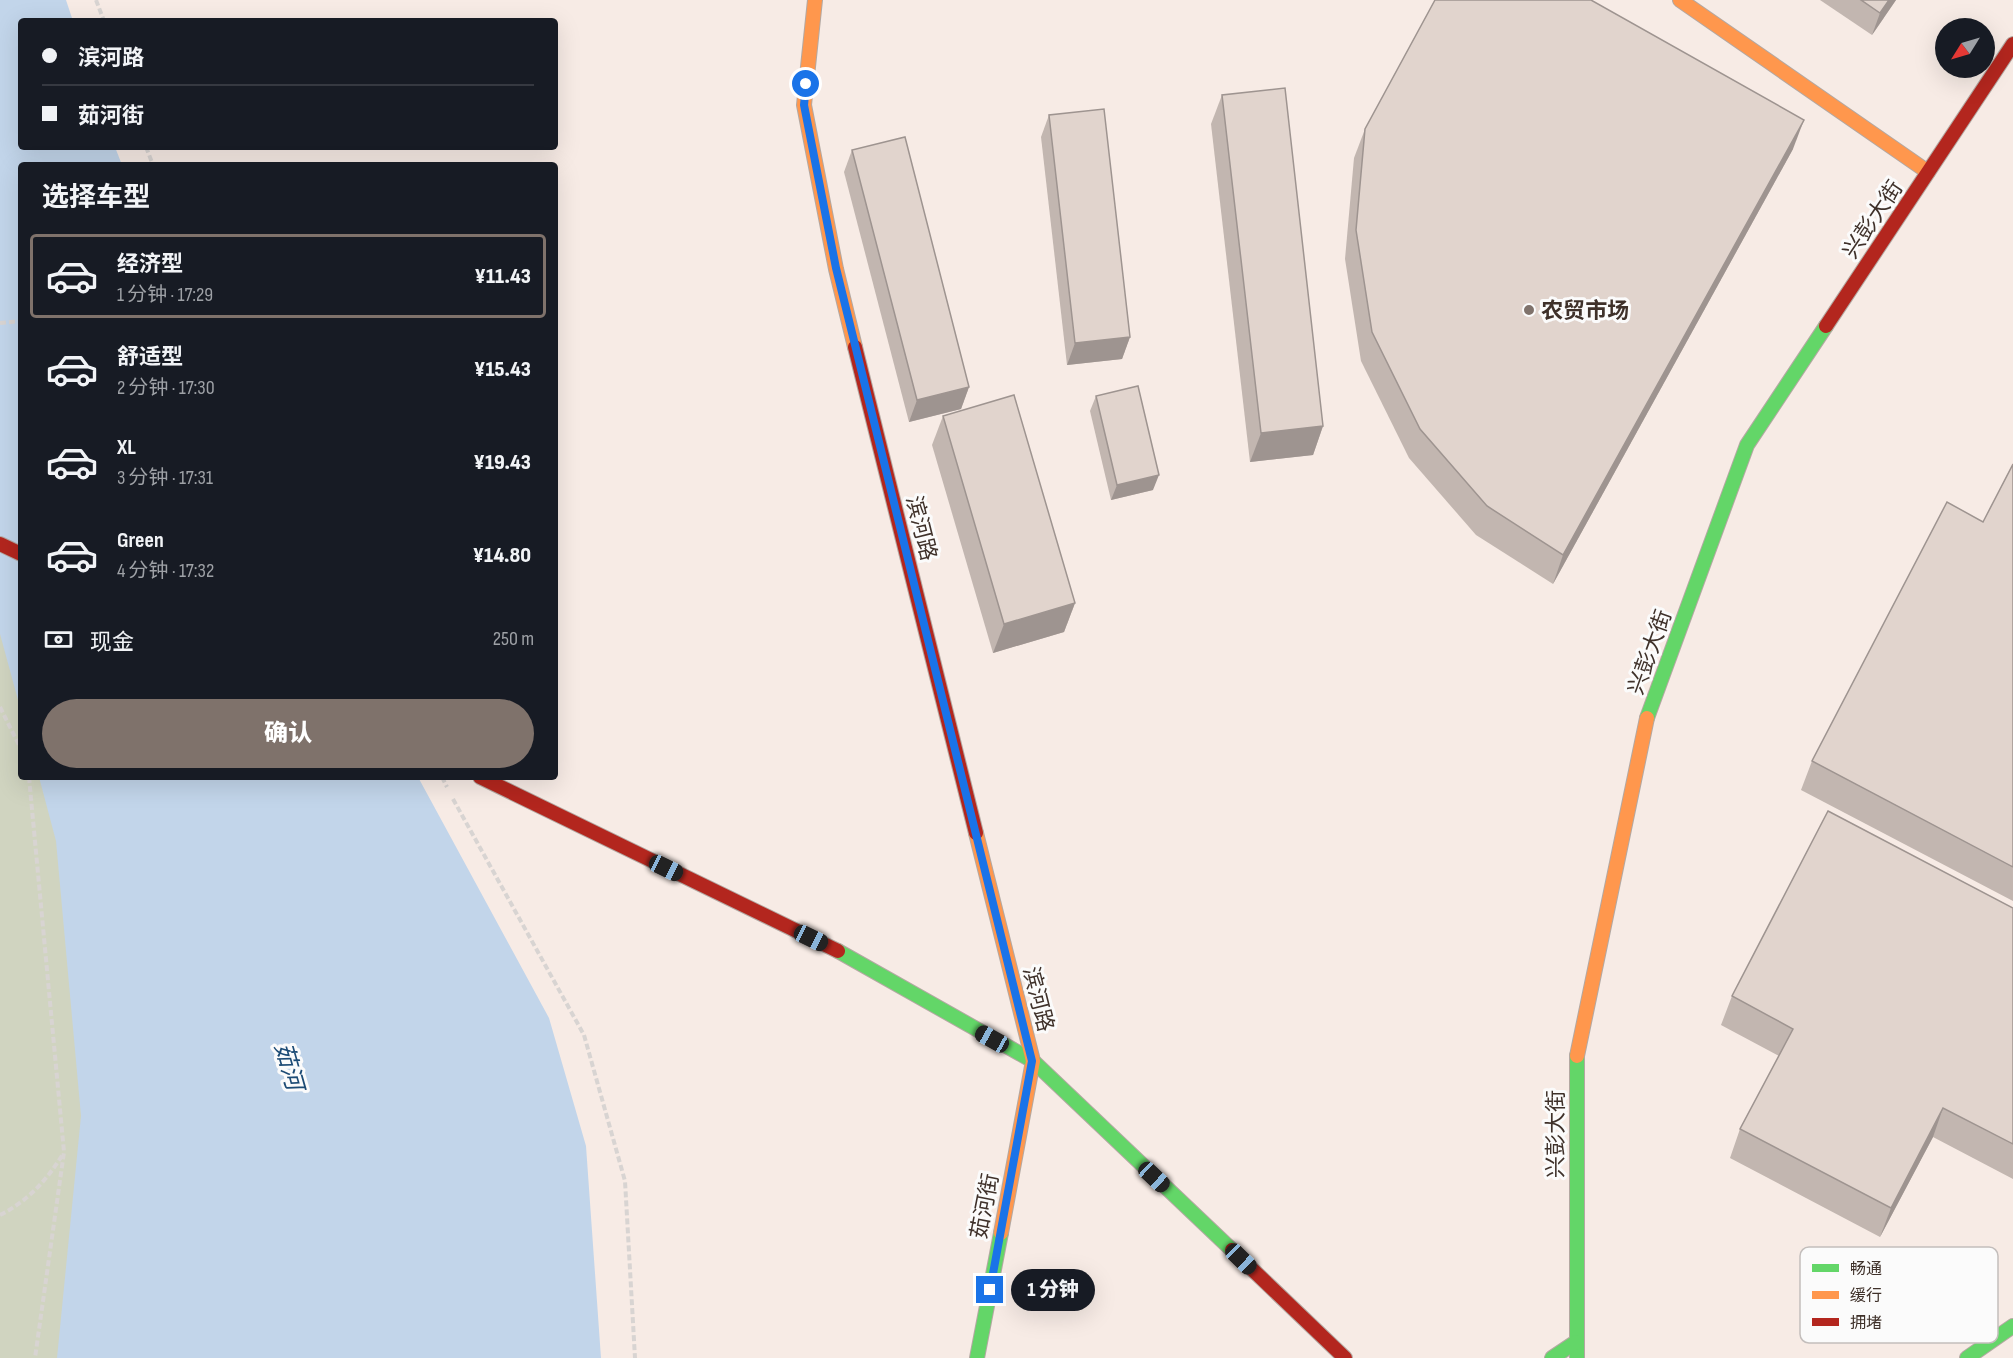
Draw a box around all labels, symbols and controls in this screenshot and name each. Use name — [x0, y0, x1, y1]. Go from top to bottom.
north arrow — [1935, 18, 1995, 78]
map controls — [1935, 18, 1995, 78]
text: 滨河路 — [78, 45, 144, 72]
route start — [792, 70, 819, 97]
text: 茹河街 — [78, 103, 144, 130]
street label: 兴彭大街 — [1837, 176, 1909, 264]
text: 选择车型 — [42, 182, 150, 214]
icon: car — [45, 249, 99, 303]
text: 经济型 — [117, 251, 183, 278]
text: ¥11.43 — [475, 263, 531, 290]
text: 1 分钟 · 17:29 — [117, 283, 213, 307]
place label: 农贸市场 — [1541, 298, 1629, 325]
marker: 农贸市场 — [1522, 303, 1536, 317]
icon: car — [45, 342, 99, 396]
text: 舒适型 — [117, 344, 183, 371]
text: ¥15.43 — [474, 356, 531, 383]
text: 2 分钟 · 17:30 — [117, 376, 215, 400]
text: XL — [117, 434, 136, 461]
icon: car — [45, 435, 99, 489]
text: ¥19.43 — [474, 449, 531, 476]
text: 3 分钟 · 17:31 — [117, 466, 213, 490]
street label: 滨河路 — [899, 493, 942, 564]
text: Green — [117, 527, 164, 554]
icon: car — [45, 528, 99, 582]
text: ¥14.80 — [473, 542, 531, 569]
text: 4 分钟 · 17:32 — [117, 559, 214, 583]
street label: 兴彭大街 — [1623, 607, 1678, 698]
icon: cash — [42, 623, 75, 656]
text: 250 m — [493, 627, 534, 651]
text: 现金 — [90, 629, 134, 656]
button: 确认 — [42, 699, 534, 768]
car — [646, 852, 686, 884]
car — [791, 922, 831, 954]
street label: 滨河路 — [1016, 964, 1059, 1035]
car — [972, 1022, 1012, 1056]
water label: 茹河 — [268, 1039, 310, 1097]
street label: 兴彭大街 — [1543, 1090, 1570, 1178]
car — [1135, 1158, 1173, 1196]
street label: 茹河街 — [966, 1171, 1005, 1241]
car — [1222, 1240, 1260, 1278]
legend — [1800, 1247, 1998, 1343]
text: 畅通 — [1850, 1260, 1882, 1279]
callout: 1 分钟 — [1011, 1269, 1095, 1311]
route end — [976, 1276, 1003, 1303]
text: 1 分钟 — [1027, 1278, 1079, 1302]
text: 缓行 — [1850, 1287, 1882, 1306]
text: 拥堵 — [1850, 1314, 1882, 1333]

